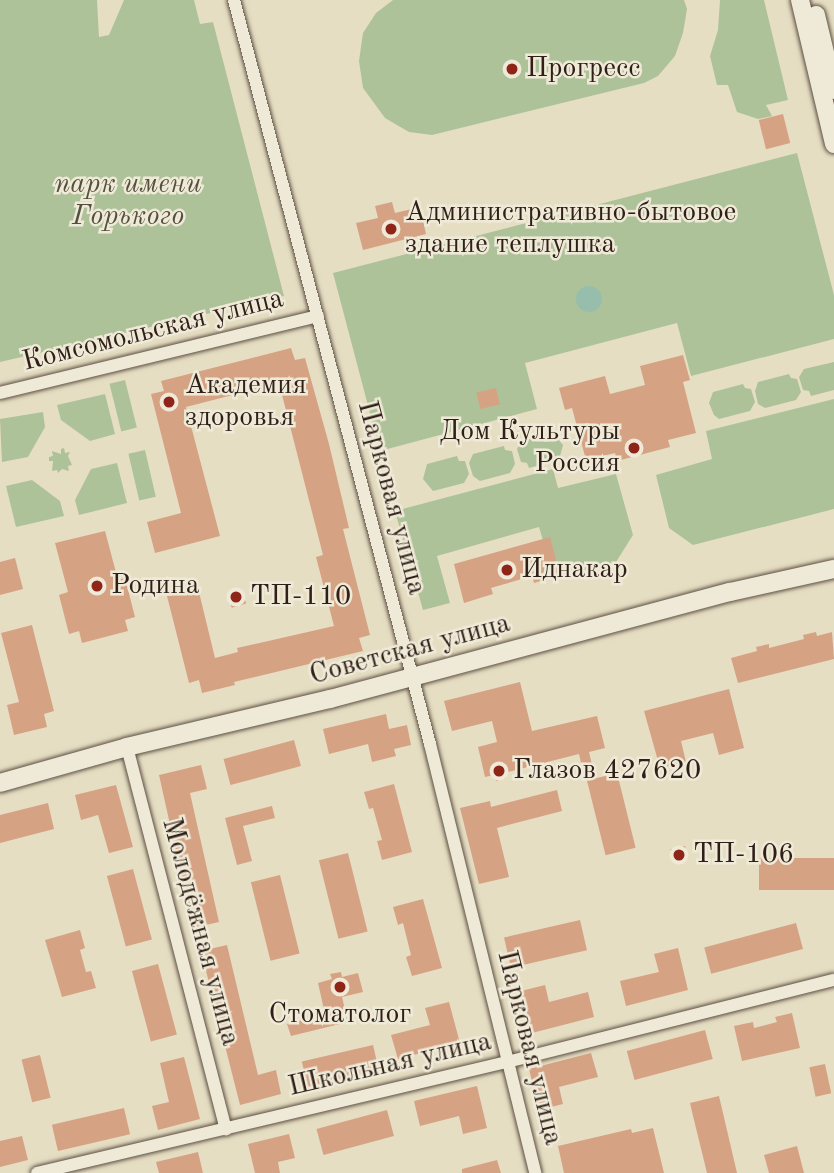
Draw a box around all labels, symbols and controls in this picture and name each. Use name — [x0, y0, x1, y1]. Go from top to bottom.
place label: Прогресс — [526, 52, 640, 86]
marker: Прогресс — [504, 61, 520, 77]
park label: парк имени Горького — [54, 168, 202, 234]
place label: Административно-бытовое здание теплушка — [405, 196, 736, 262]
marker: Административно-бытовое здание теплушка — [383, 221, 399, 237]
street label: Комсомольская улица — [19, 282, 287, 380]
place label: Академия здоровья — [185, 369, 307, 435]
marker: Академия здоровья — [159, 392, 179, 412]
street label: Парковая улица — [349, 397, 433, 599]
place label: Дом Культуры Россия — [440, 415, 620, 481]
marker: Дом Культуры Россия — [626, 440, 642, 456]
place label: Иднакар — [521, 553, 628, 587]
marker: Иднакар — [499, 562, 515, 578]
place label: Родина — [111, 569, 200, 603]
marker: Родина — [89, 578, 105, 594]
place label: ТП-110 — [250, 580, 351, 614]
marker: ТП-110 — [228, 589, 244, 605]
street label: Советская улица — [306, 607, 514, 693]
place label: Глазов 427620 — [513, 754, 701, 788]
marker: Глазов 427620 — [491, 763, 507, 779]
street label: Молодёжная улица — [153, 814, 247, 1050]
place label: ТП-106 — [693, 838, 794, 872]
marker: ТП-106 — [671, 847, 687, 863]
street label: Парковая улица — [489, 947, 569, 1149]
marker: Стоматолог — [332, 979, 348, 995]
place label: Стоматолог — [268, 998, 412, 1032]
street label: Школьная улица — [285, 1025, 495, 1105]

